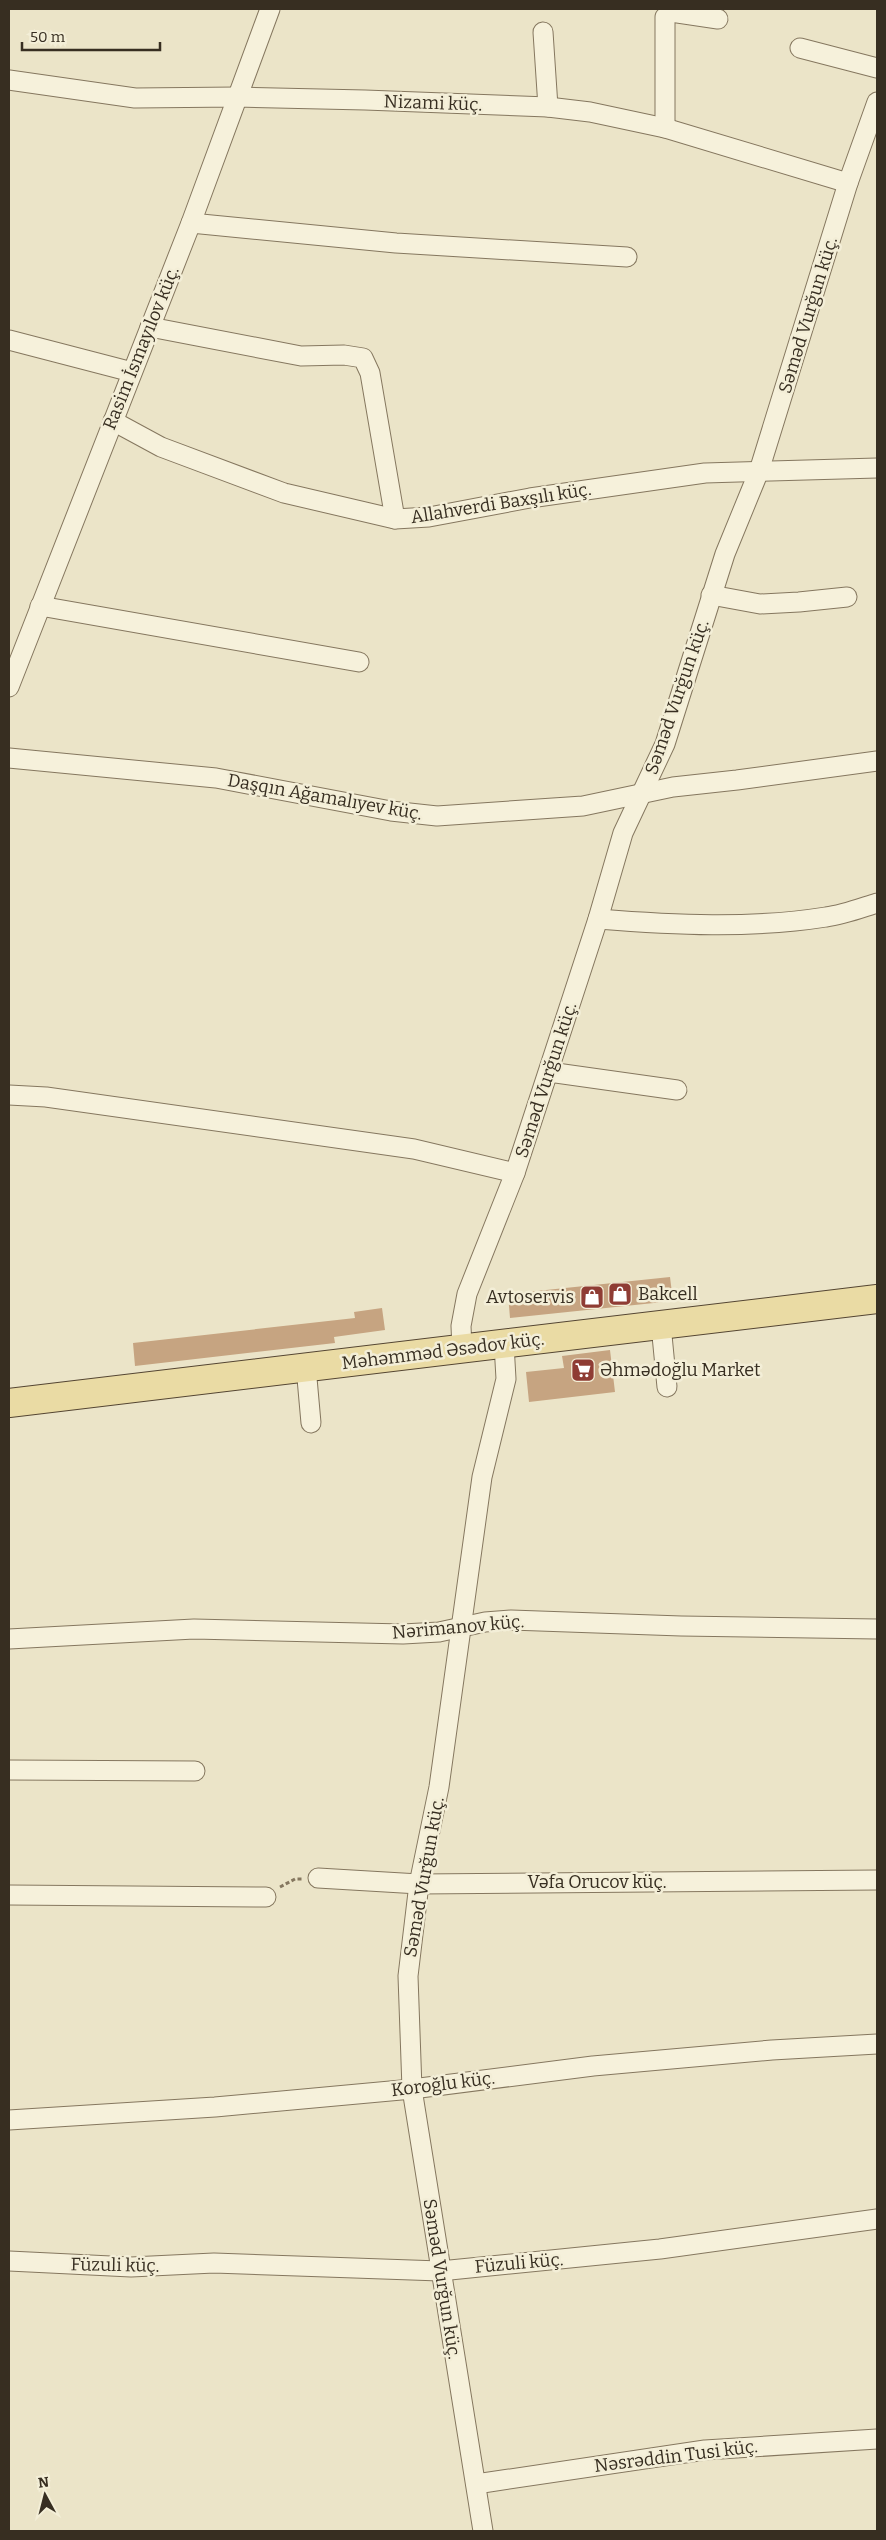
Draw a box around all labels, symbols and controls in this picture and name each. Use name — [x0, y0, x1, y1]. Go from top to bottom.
scale bar — [22, 20, 160, 52]
text: 50 m — [30, 28, 66, 46]
street label: Nizami küç. — [383, 90, 483, 116]
street label: Səməd Vurğun küç. — [774, 234, 842, 396]
street label: Rasim İsmayılov küç. — [98, 263, 184, 433]
street label: Allahverdi Baxşılı küç. — [409, 478, 593, 528]
street label: Səməd Vurğun küç. — [640, 617, 714, 777]
street label: Daşqın Ağamalıyev küç. — [226, 769, 424, 825]
street label: Səməd Vurğun küç. — [510, 999, 582, 1161]
shop icon: Bakcell — [607, 1281, 633, 1307]
place label: Bakcell — [638, 1283, 698, 1305]
shop icon: Avtoservis — [579, 1284, 605, 1310]
place label: Avtoservis — [486, 1286, 574, 1308]
street label: Məhəmməd Əsədov küç. — [341, 1328, 545, 1374]
supermarket icon: Əhmədoğlu Market — [570, 1357, 596, 1383]
place label: Əhmədoğlu Market — [600, 1359, 761, 1381]
street label: Nərimanov küç. — [391, 1610, 525, 1644]
street label: Səməd Vurğun küç. — [399, 1795, 449, 1959]
street label: Vəfa Orucov küç. — [528, 1871, 666, 1893]
street label: Koroğlu küç. — [390, 2067, 496, 2101]
street label: Səməd Vurğun küç. — [418, 2197, 466, 2361]
street label: Füzuli küç. — [474, 2248, 564, 2278]
street label: Füzuli küç. — [70, 2253, 160, 2277]
street label: Nəsrəddin Tusi küç. — [593, 2435, 759, 2477]
north arrow — [20, 2470, 70, 2520]
text: N — [37, 2473, 50, 2492]

